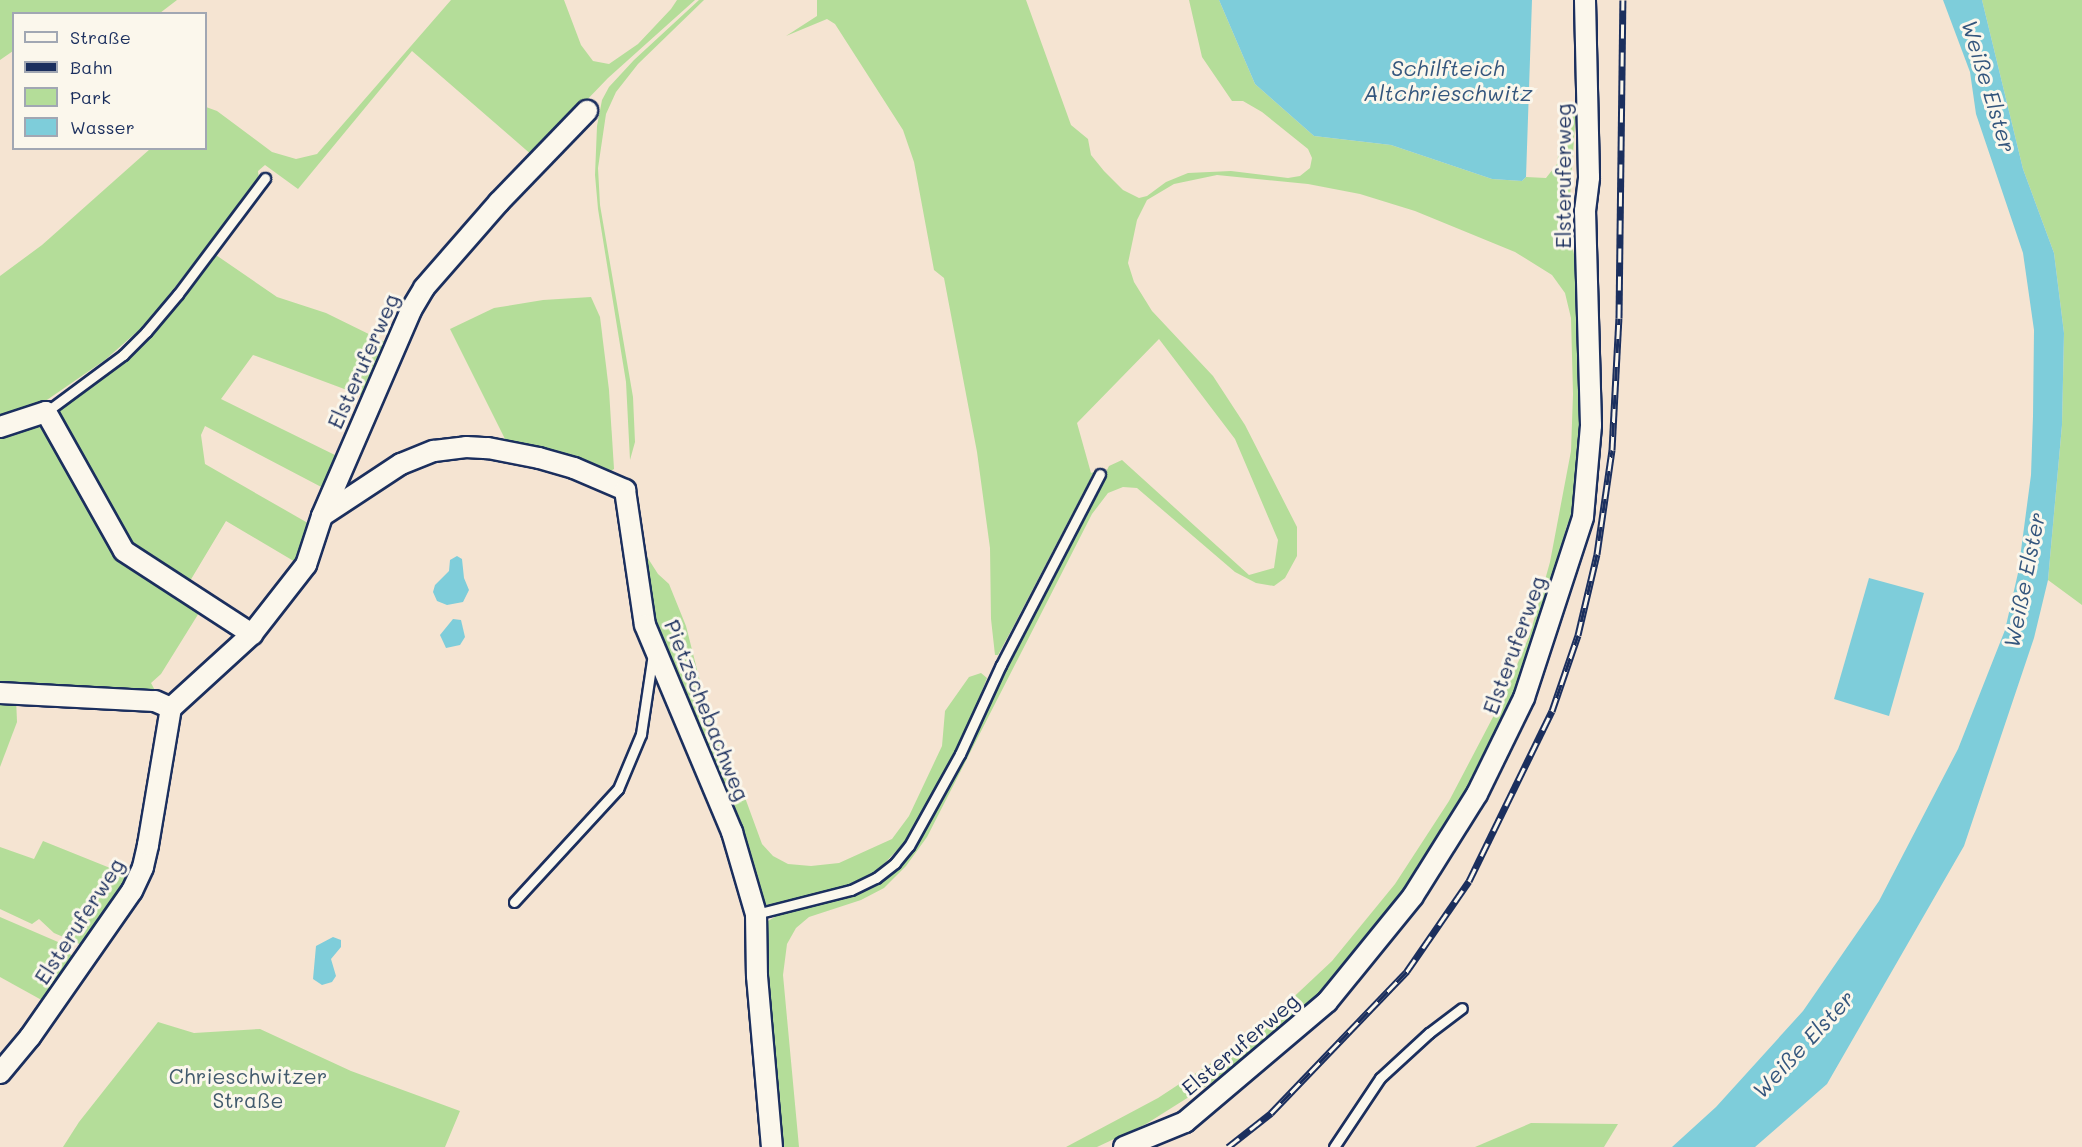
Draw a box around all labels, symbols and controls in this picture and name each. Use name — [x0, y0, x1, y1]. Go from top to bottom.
legend — [12, 12, 207, 150]
water label: Weiße Elster — [1956, 16, 2022, 156]
text: Straße — [70, 25, 131, 49]
water label: Schilfteich Altchrieschwitz — [1364, 54, 1532, 106]
text: Bahn — [70, 55, 113, 79]
text: Park — [70, 85, 111, 109]
street label: Elsteruferweg — [1550, 104, 1576, 248]
text: Wasser — [70, 115, 135, 139]
street label: Elsteruferweg — [322, 290, 404, 432]
water label: Weiße Elster — [1998, 510, 2050, 650]
street label: Elsteruferweg — [1477, 573, 1551, 717]
street label: Pietzschebachweg — [659, 616, 755, 804]
street label: Elsteruferweg — [29, 853, 129, 989]
water label: Weiße Elster — [1746, 985, 1860, 1103]
street label: Elsteruferweg — [1176, 988, 1304, 1100]
park label: Chrieschwitzer Straße — [169, 1063, 327, 1113]

